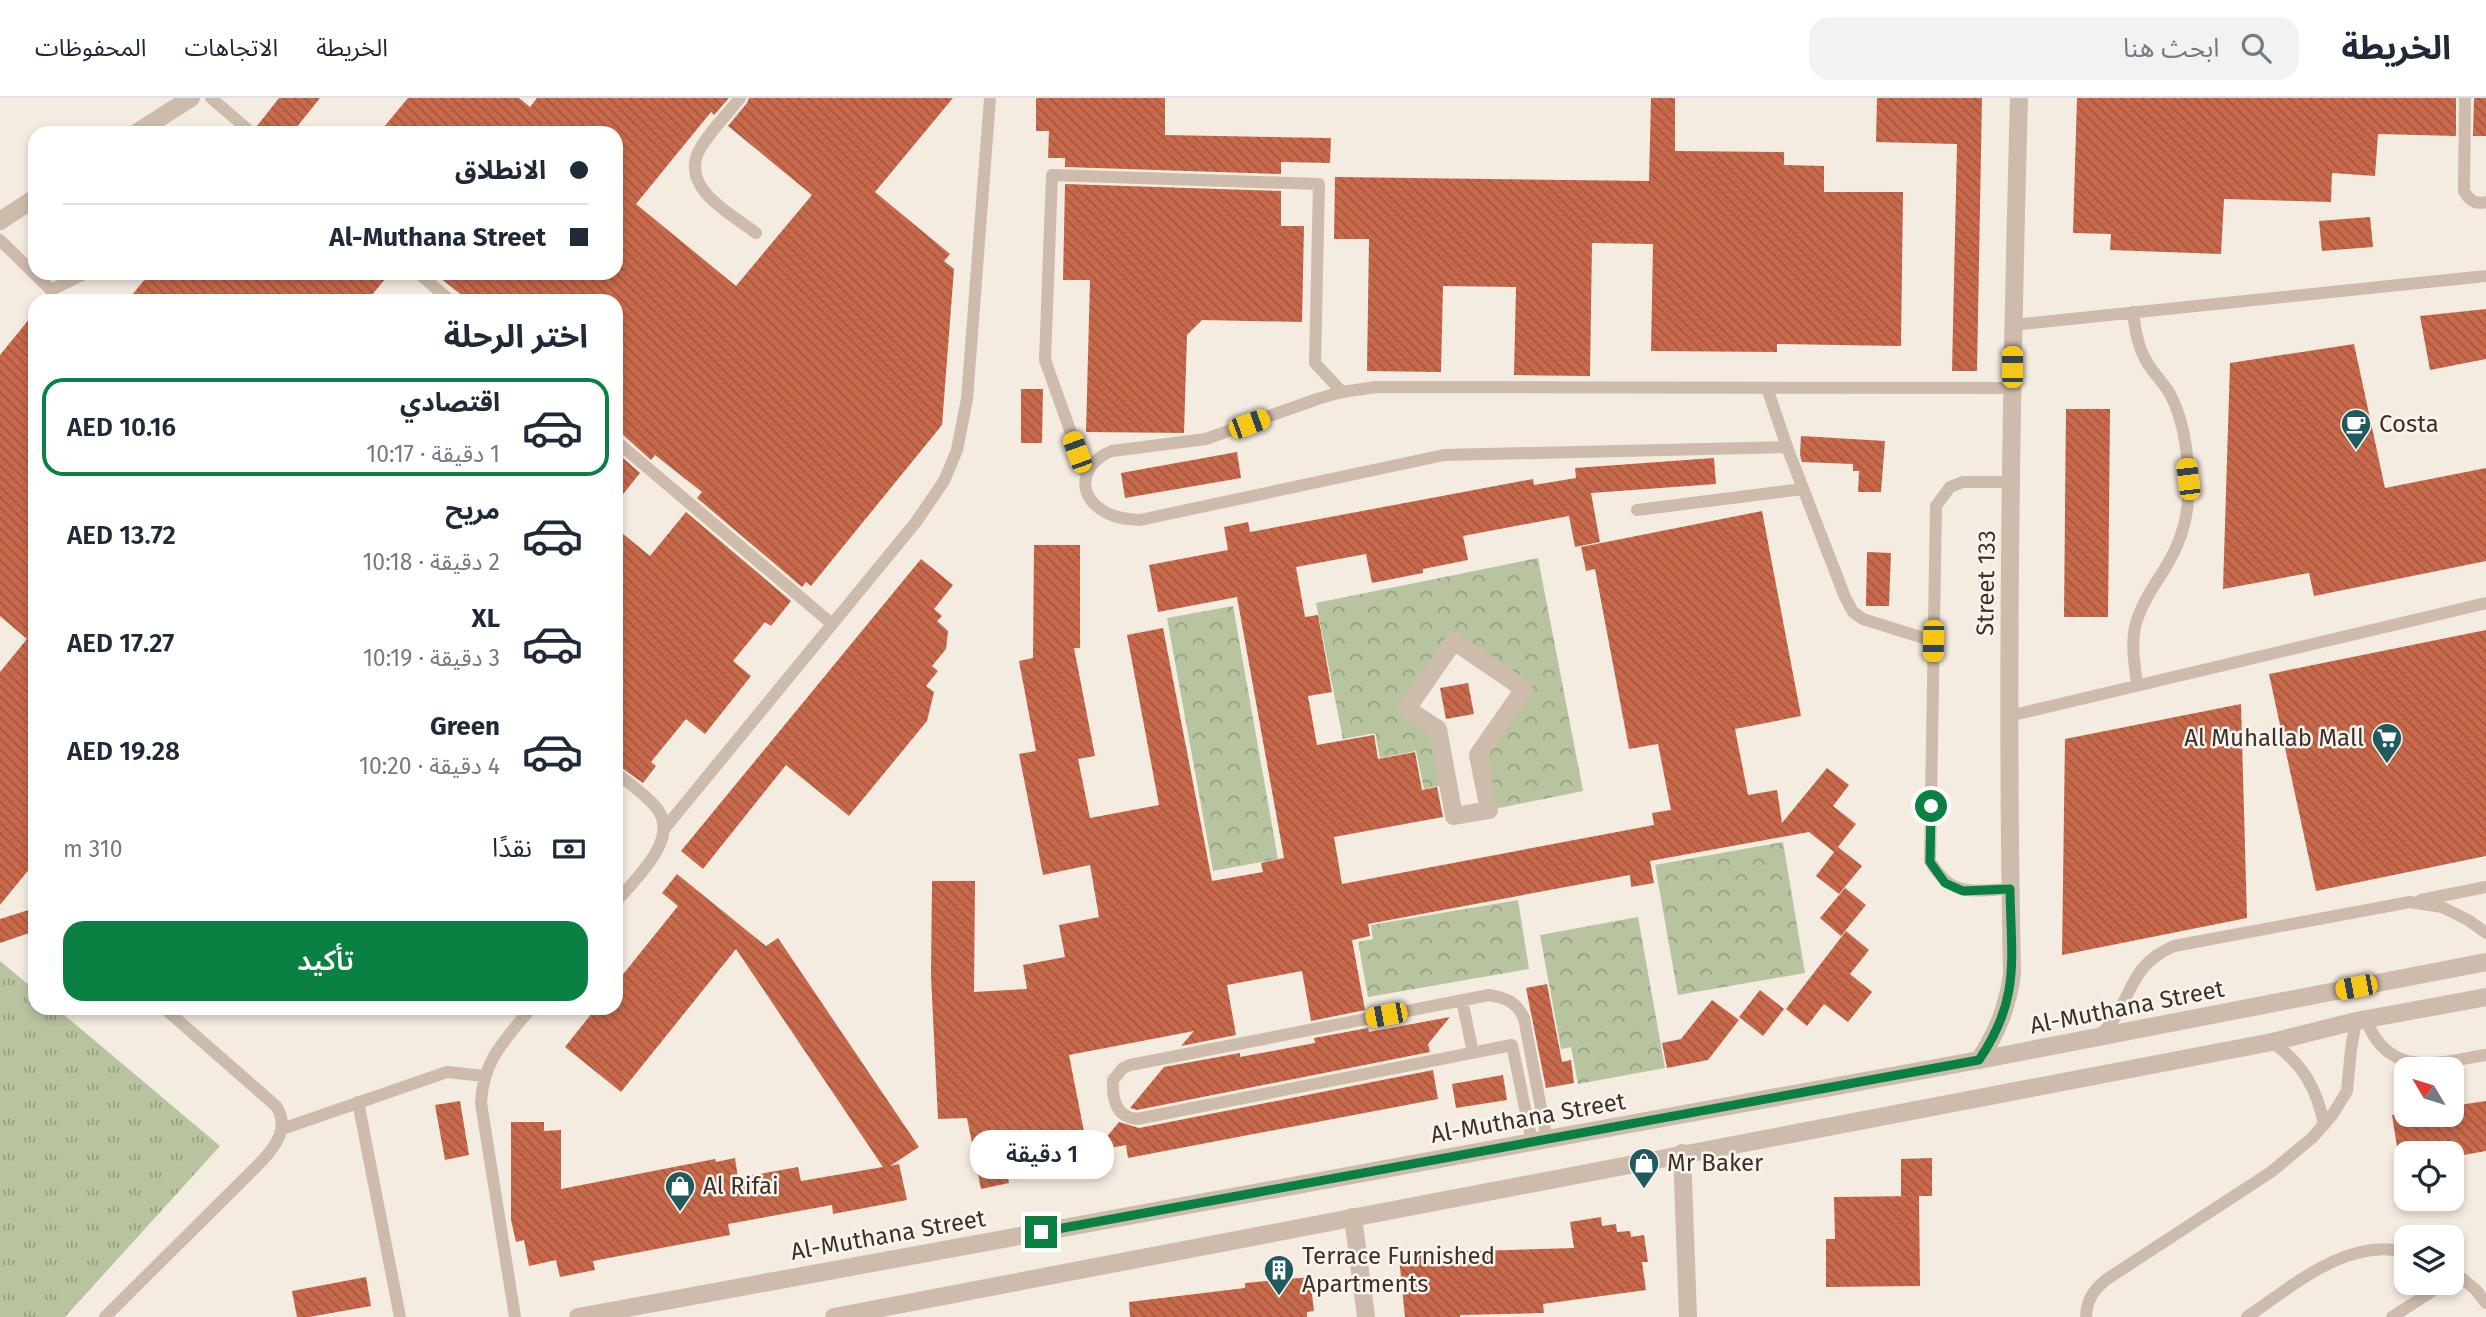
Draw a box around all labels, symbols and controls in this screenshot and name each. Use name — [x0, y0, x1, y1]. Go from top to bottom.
search box — [1809, 17, 2299, 80]
text: الخريطة — [2341, 28, 2451, 68]
icon: search — [2237, 29, 2275, 67]
text: ابحث هنا — [2123, 33, 2219, 64]
text: المحفوظات — [35, 34, 146, 62]
text: الاتجاهات — [184, 34, 278, 62]
text: الخريطة — [316, 34, 388, 62]
text: الانطلاق — [455, 155, 546, 186]
text: Al-Muthana Street — [329, 222, 546, 253]
text: اختر الرحلة — [444, 317, 588, 355]
car — [2002, 346, 2023, 388]
text: اقتصادي — [400, 387, 500, 418]
icon: car — [521, 396, 584, 459]
car — [1226, 407, 1273, 441]
cafe icon: Costa — [2339, 407, 2373, 451]
place label: Costa — [2379, 410, 2439, 438]
text: AED 10.16 — [67, 412, 176, 443]
car — [1060, 429, 1095, 475]
text: 1 دقيقة · 10:17 — [366, 440, 500, 468]
car — [2176, 457, 2201, 501]
text: مريح — [445, 495, 500, 526]
icon: car — [521, 504, 584, 567]
text: AED 13.72 — [67, 520, 176, 551]
street label: Street 133 — [1971, 530, 2001, 636]
text: 2 دقيقة · 10:18 — [362, 548, 500, 576]
text: XL — [472, 603, 500, 634]
icon: car — [521, 612, 584, 675]
car — [1923, 620, 1944, 662]
text: AED 17.27 — [67, 628, 174, 659]
text: 3 دقيقة · 10:19 — [363, 644, 500, 672]
text: Green — [430, 711, 500, 742]
icon: car — [521, 720, 584, 783]
supermarket icon: Al Muhallab Mall — [2370, 721, 2404, 765]
place label: Al Muhallab Mall — [2184, 724, 2364, 752]
text: AED 19.28 — [67, 736, 180, 767]
text: 4 دقيقة · 10:20 — [359, 752, 500, 780]
route start — [1915, 790, 1947, 822]
icon: cash — [550, 830, 588, 868]
text: نقدًا — [492, 833, 532, 864]
text: 310 m — [63, 835, 123, 863]
button: تأكيد — [63, 921, 588, 1001]
car — [2334, 973, 2379, 1001]
street label: Al-Muthana Street — [2028, 974, 2227, 1040]
car — [1364, 1001, 1409, 1029]
north arrow — [2394, 1057, 2464, 1127]
map controls — [2394, 1057, 2464, 1295]
street label: Al-Muthana Street — [1428, 1087, 1628, 1149]
callout: 1 دقيقة — [969, 1130, 1113, 1180]
text: 1 دقيقة — [1006, 1140, 1078, 1168]
button: locate — [2394, 1141, 2464, 1211]
shop icon: Mr Baker — [1627, 1146, 1661, 1190]
place label: Mr Baker — [1667, 1149, 1764, 1177]
shop icon: Al Rifai — [663, 1169, 697, 1213]
place label: Al Rifai — [703, 1172, 779, 1200]
street label: Al-Muthana Street — [788, 1204, 988, 1266]
route end — [1025, 1216, 1057, 1248]
button: layers — [2394, 1225, 2464, 1295]
place label: Terrace Furnished Apartments — [1302, 1242, 1495, 1298]
building icon: Terrace Furnished Apartments — [1262, 1253, 1296, 1297]

